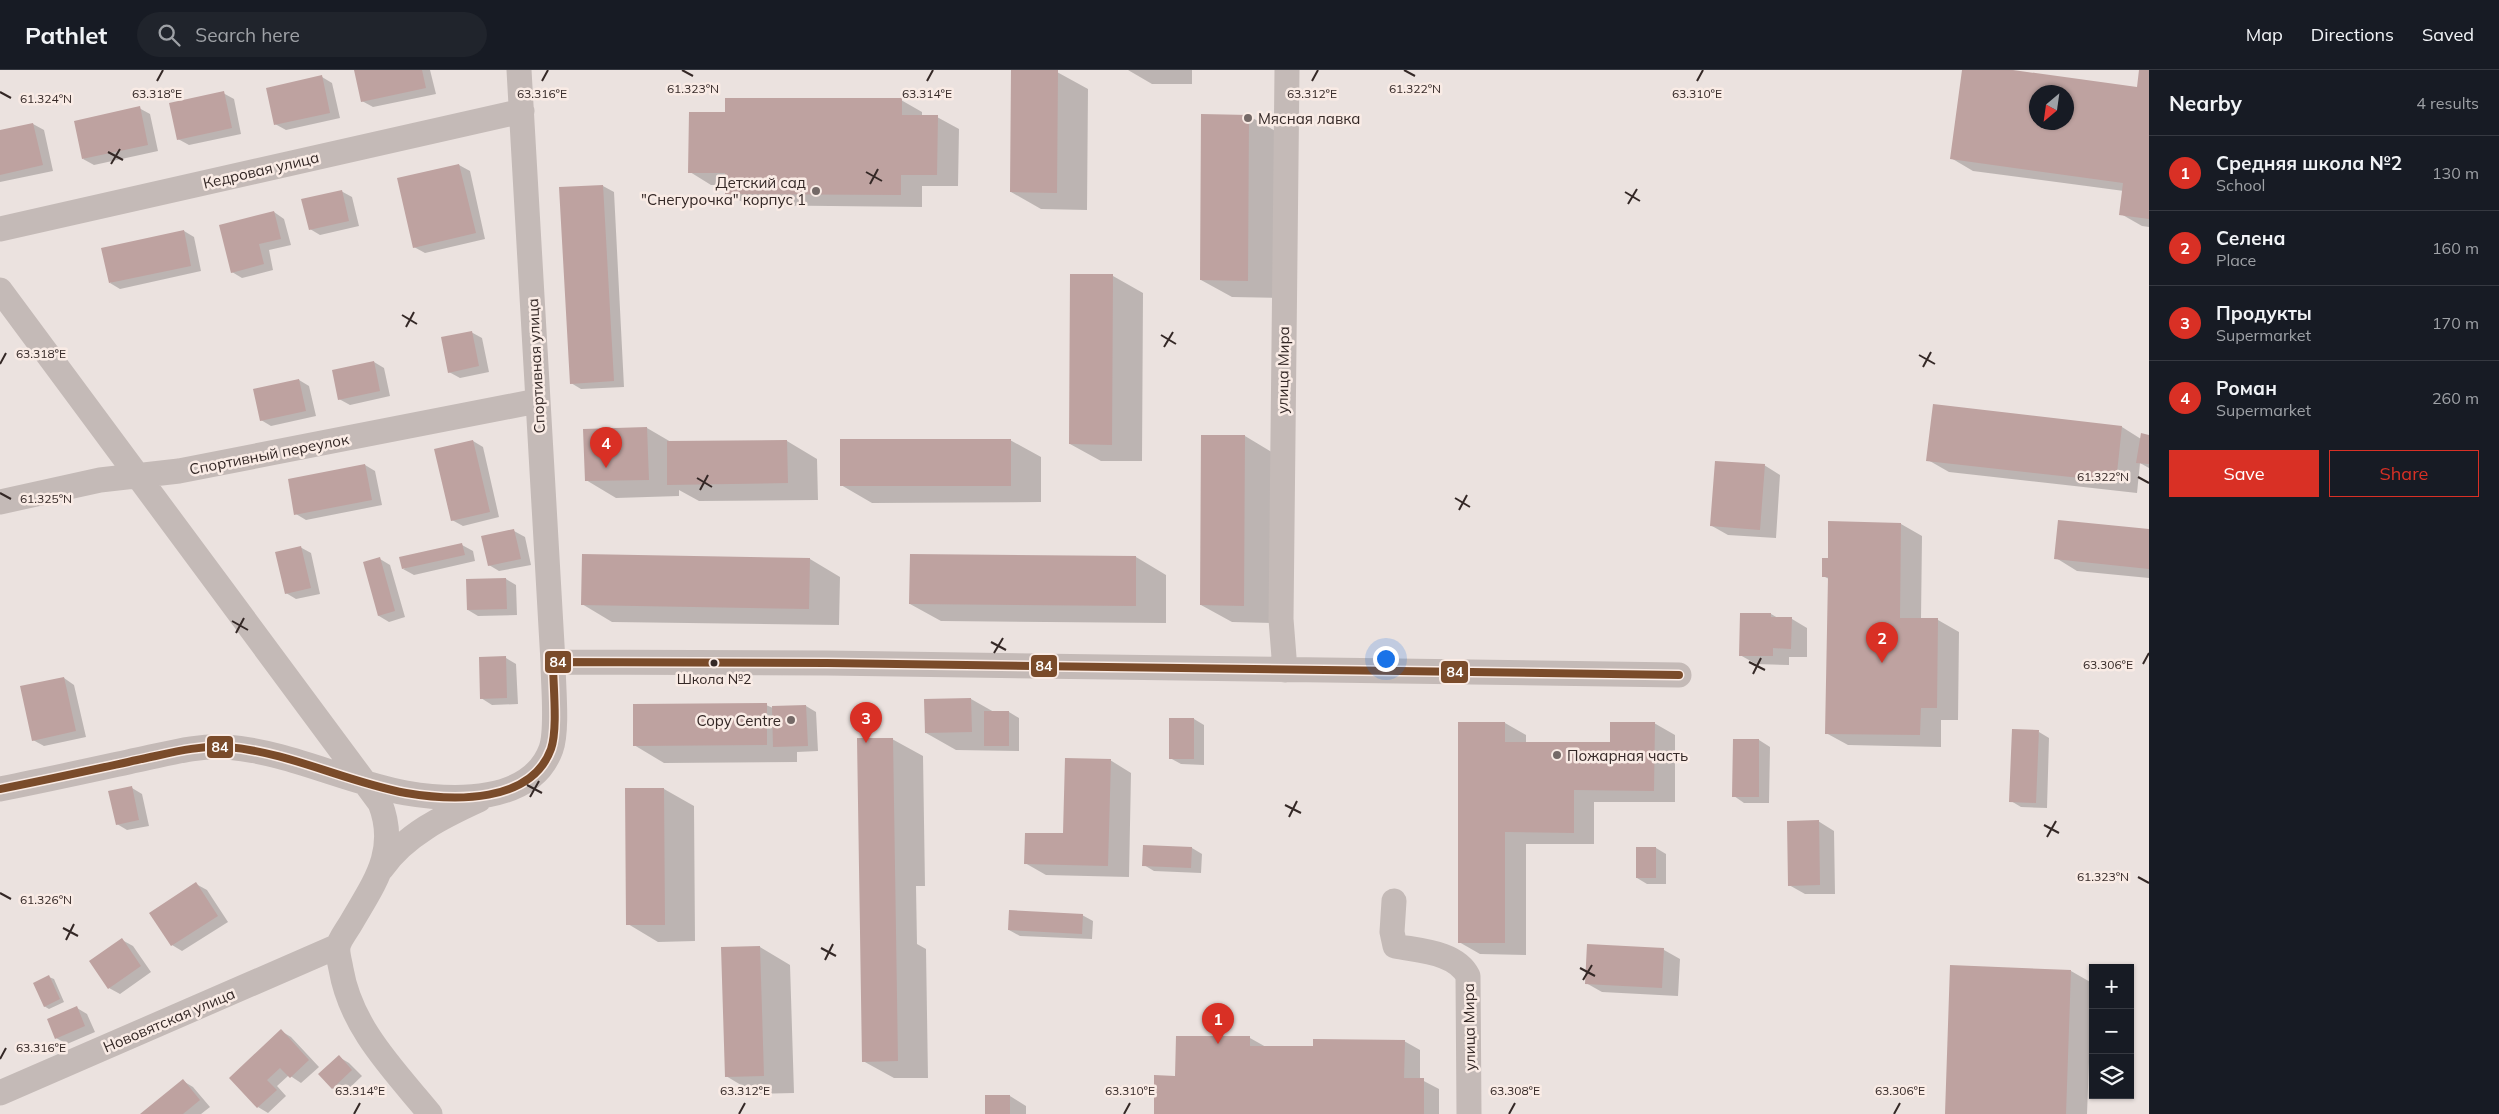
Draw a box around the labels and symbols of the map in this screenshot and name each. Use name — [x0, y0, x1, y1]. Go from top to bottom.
text: 61.323°N — [667, 81, 719, 96]
text: 61.322°N — [1389, 81, 1441, 96]
north arrow — [2029, 85, 2074, 130]
text: 63.318°E — [132, 86, 182, 101]
text: 63.316°E — [517, 86, 567, 101]
text: 63.314°E — [902, 86, 952, 101]
text: 63.312°E — [1287, 86, 1337, 101]
text: 63.310°E — [1672, 86, 1722, 101]
text: 61.324°N — [20, 91, 72, 106]
place label: Мясная лавка — [1258, 109, 1361, 128]
marker: Мясная лавка — [1242, 112, 1254, 124]
street label: Кедровая улица — [201, 147, 321, 193]
place label: Детский сад "Снегурочка" корпус 1 — [641, 173, 806, 209]
marker: Детский сад "Снегурочка" корпус 1 — [810, 185, 822, 197]
street label: Спортивная улица — [523, 298, 549, 434]
street label: улица Мира — [1273, 326, 1293, 414]
text: 63.318°E — [16, 346, 66, 361]
pin: 4 — [590, 427, 622, 468]
street label: Спортивный переулок — [188, 429, 351, 479]
text: 61.322°N — [2077, 469, 2129, 484]
text: 61.325°N — [20, 491, 72, 506]
pin: 2 — [1866, 622, 1898, 663]
your location — [1373, 646, 1399, 672]
line badge: 84 — [544, 650, 572, 674]
text: 84 — [550, 653, 567, 671]
line badge: 84 — [1030, 654, 1058, 678]
text: 84 — [1036, 657, 1053, 675]
text: 63.306°E — [2083, 657, 2133, 672]
marker: Школа №2 — [709, 658, 719, 668]
line badge: 84 — [1440, 660, 1469, 684]
text: 84 — [1447, 663, 1464, 681]
place label: Школа №2 — [677, 670, 751, 688]
pin: 3 — [850, 702, 882, 743]
place label: Copy Centre — [696, 711, 781, 730]
marker: Copy Centre — [785, 714, 797, 726]
line badge: 84 — [206, 735, 234, 759]
text: 84 — [212, 738, 229, 756]
place label: Пожарная часть — [1567, 746, 1688, 765]
marker: Пожарная часть — [1551, 749, 1563, 761]
text: 61.323°N — [2077, 869, 2129, 884]
text: 61.326°N — [20, 892, 72, 907]
street label: улица Мира — [1459, 983, 1479, 1071]
street label: Нововятская улица — [100, 984, 238, 1056]
pin: 1 — [1202, 1003, 1234, 1044]
text: 63.316°E — [16, 1040, 66, 1055]
text: 63.314°E — [335, 1083, 385, 1098]
text: 63.312°E — [720, 1083, 770, 1098]
text: 63.310°E — [1105, 1083, 1155, 1098]
text: 63.308°E — [1490, 1083, 1540, 1098]
text: 63.306°E — [1875, 1083, 1925, 1098]

